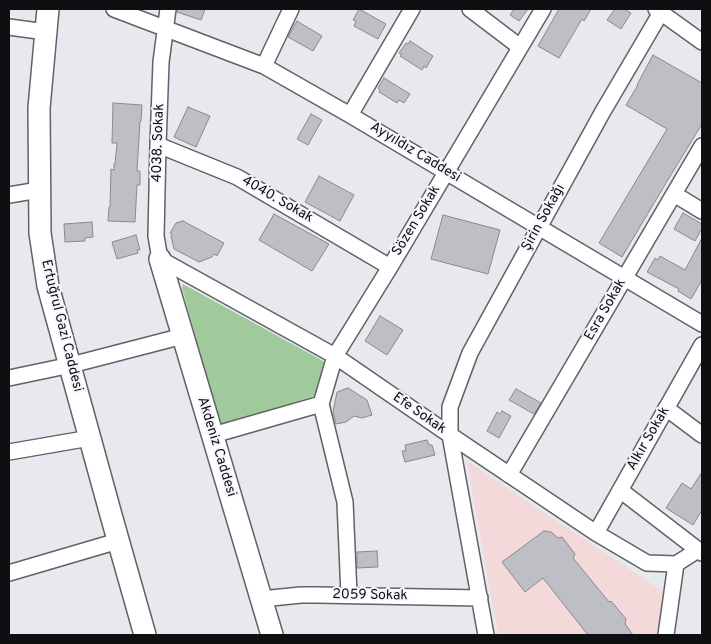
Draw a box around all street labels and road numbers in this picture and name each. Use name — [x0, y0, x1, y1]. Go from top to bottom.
street label: 4038. Sokak — [149, 103, 169, 183]
street label: Ayyıldız Caddesi — [367, 119, 463, 187]
street label: 4040. Sokak — [238, 173, 316, 227]
street label: Şirin Sokağı — [519, 181, 569, 255]
street label: Sözen Sokak — [389, 183, 445, 259]
street label: Ertuğrul Gazi Caddesi — [36, 258, 86, 394]
street label: Esra Sokak — [582, 276, 630, 344]
street label: Efe Sokak — [389, 390, 449, 438]
street label: Akdeniz Caddesi — [193, 395, 239, 499]
street label: Alkır Sokak — [624, 404, 674, 474]
street label: 2059 Sokak — [332, 587, 408, 605]

